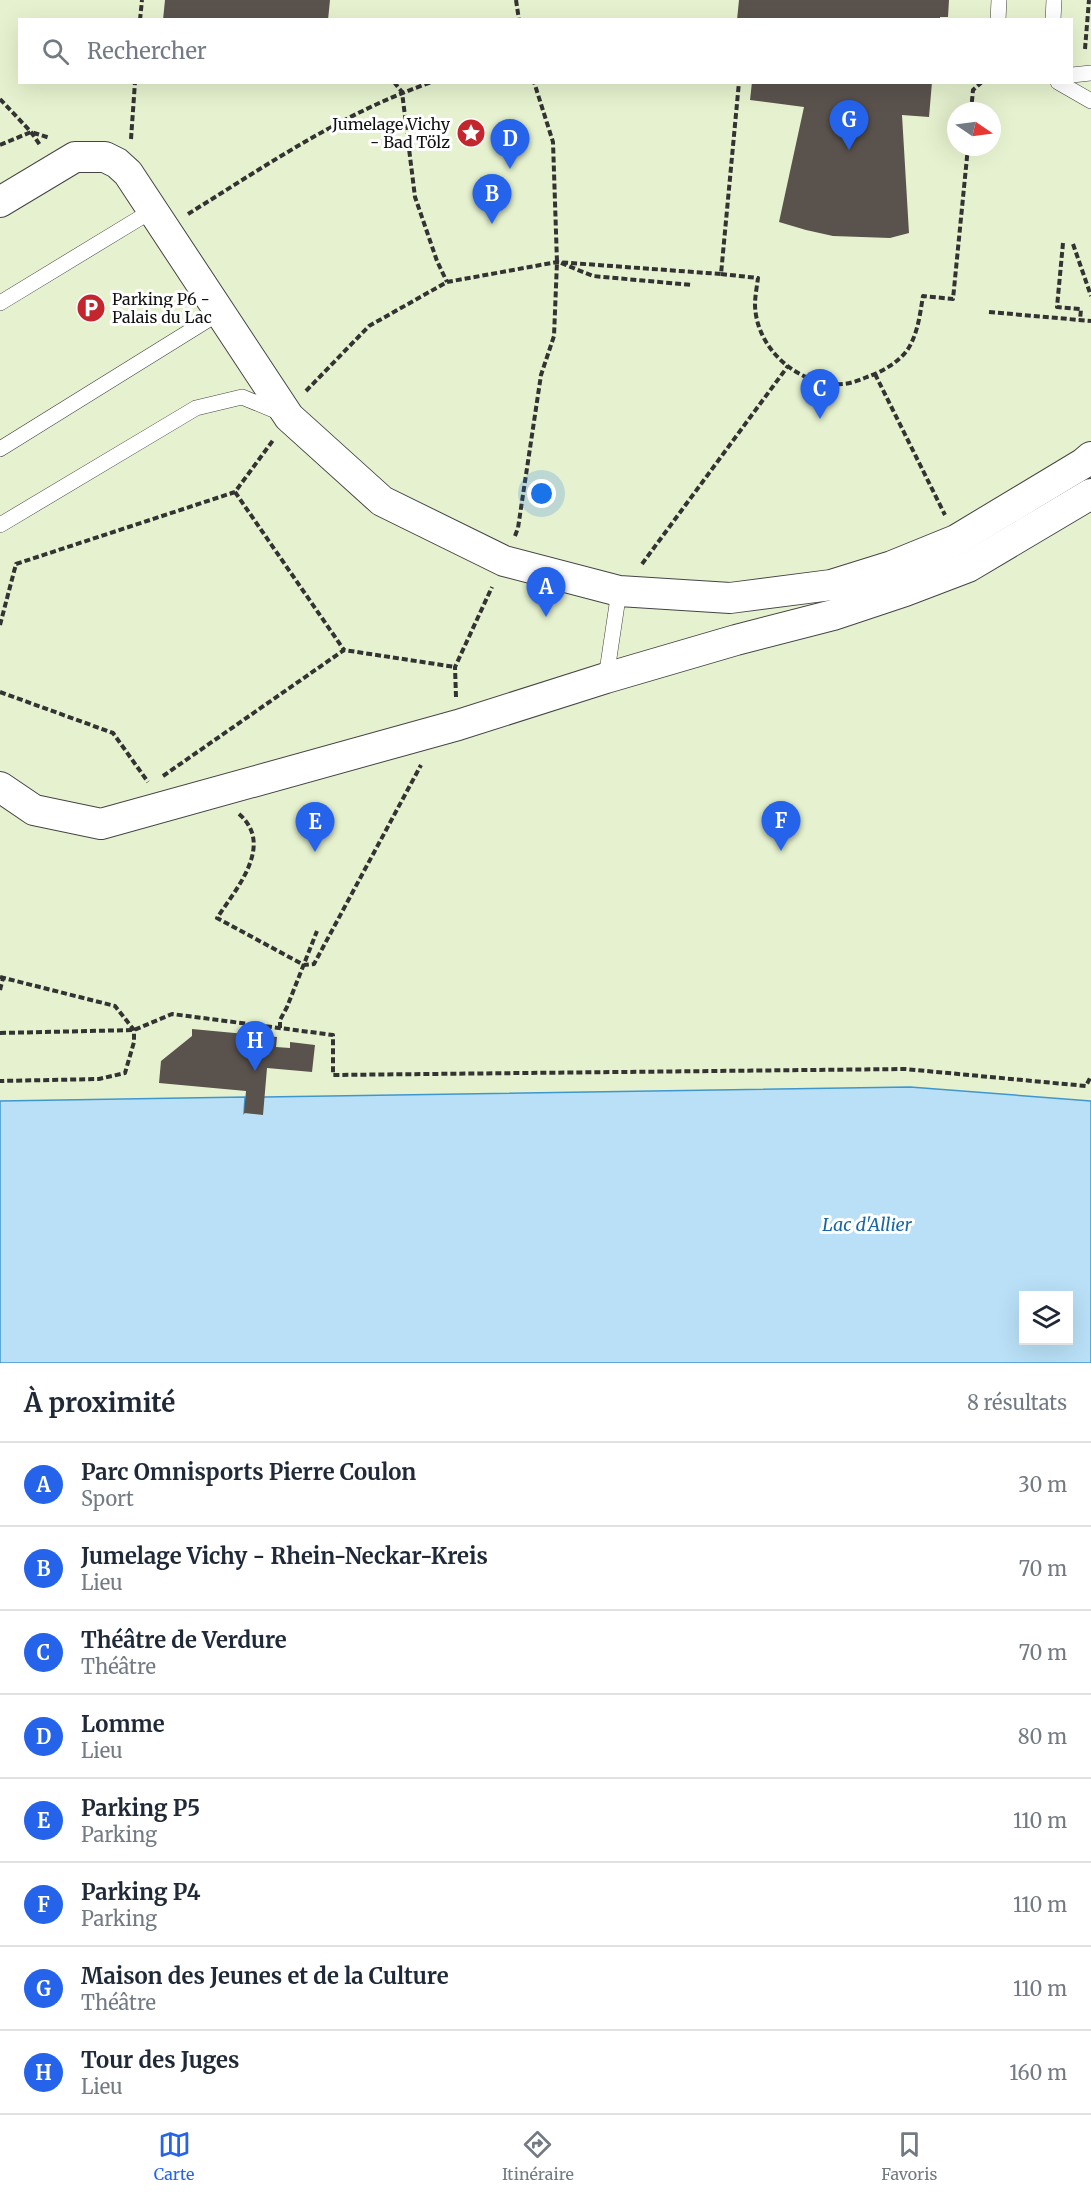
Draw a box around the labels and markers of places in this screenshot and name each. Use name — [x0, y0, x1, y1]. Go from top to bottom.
pin: G — [830, 100, 868, 150]
place label: Jumelage Vichy - Bad Tölz — [331, 114, 451, 152]
place icon: Jumelage Vichy - Bad Tölz — [455, 117, 487, 149]
pin: D — [490, 120, 530, 169]
pin: B — [472, 174, 512, 224]
place label: Parking P6 - Palais du Lac — [112, 289, 212, 327]
parking icon: Parking P6 - Palais du Lac — [75, 292, 107, 324]
pin: C — [800, 370, 840, 419]
pin: A — [526, 568, 566, 617]
pin: E — [296, 802, 334, 852]
pin: F — [762, 802, 800, 851]
pin: H — [236, 1022, 274, 1071]

